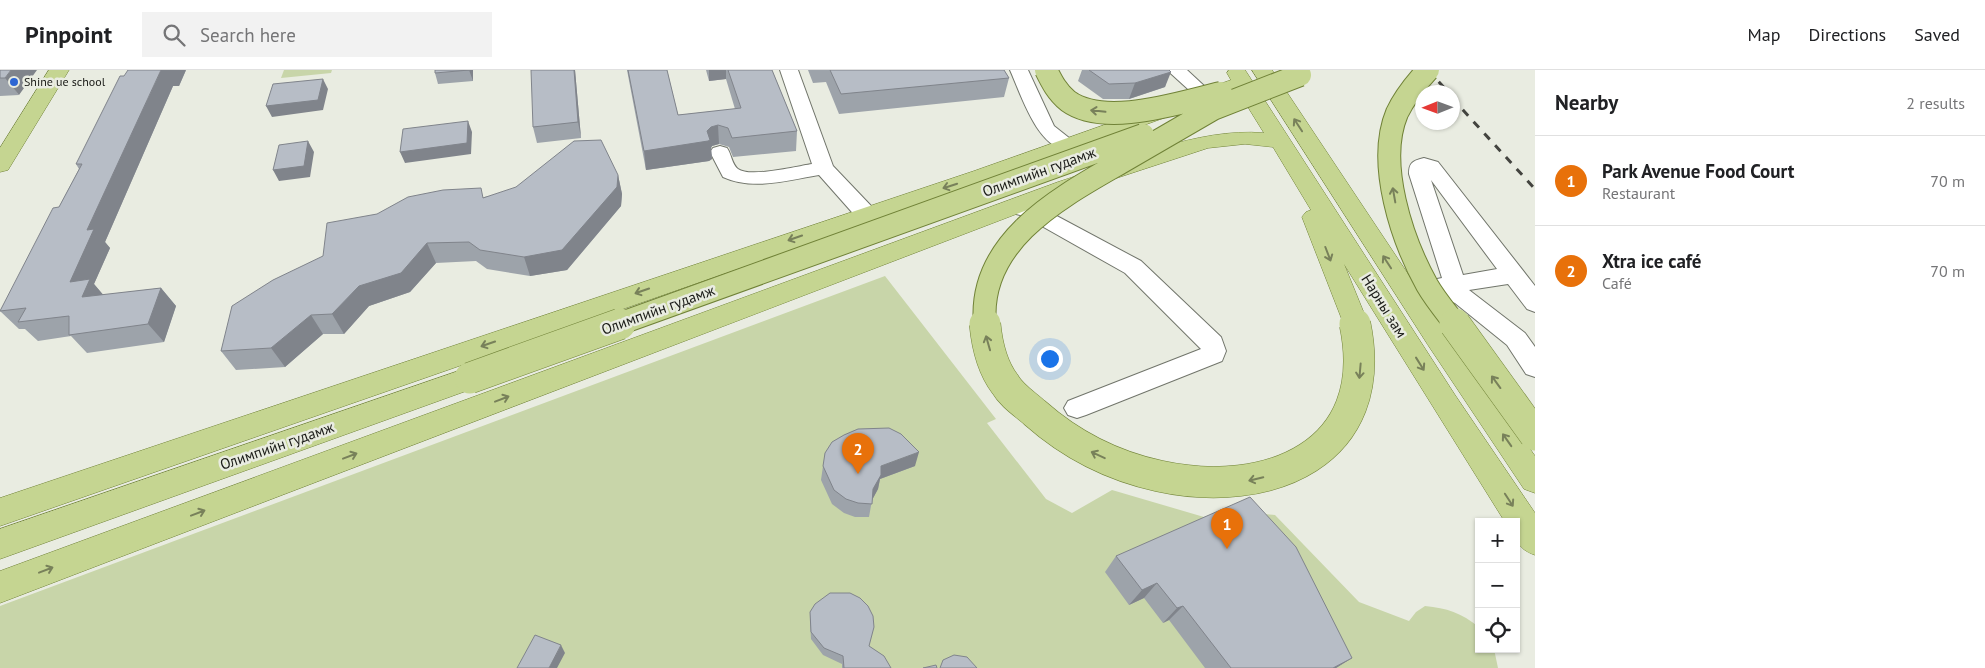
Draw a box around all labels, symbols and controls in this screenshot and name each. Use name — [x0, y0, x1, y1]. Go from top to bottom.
search box — [142, 12, 492, 57]
text: Pinpoint — [25, 19, 112, 50]
icon: search — [160, 21, 188, 49]
text: Search here — [200, 23, 296, 47]
text: Map — [1748, 23, 1780, 46]
text: Directions — [1808, 23, 1886, 46]
text: Saved — [1914, 23, 1960, 46]
place label: Shine ue school — [24, 74, 106, 89]
marker: Shine ue school — [8, 76, 20, 88]
north arrow — [1415, 85, 1460, 130]
text: Nearby — [1555, 89, 1618, 116]
text: 2 results — [1906, 93, 1965, 113]
one-way arrow — [1090, 107, 1106, 116]
one-way arrow — [1293, 119, 1303, 133]
street label: Олимпийн гудамж — [980, 142, 1098, 201]
text: Park Avenue Food Court — [1602, 159, 1794, 183]
text: 1 — [1566, 171, 1576, 191]
text: 70 m — [1930, 171, 1965, 191]
one-way arrow — [942, 182, 958, 192]
text: Restaurant — [1602, 183, 1675, 203]
one-way arrow — [1388, 188, 1398, 204]
one-way arrow — [788, 234, 804, 243]
one-way arrow — [1324, 246, 1333, 261]
text: Xtra ice café — [1602, 249, 1701, 273]
one-way arrow — [1382, 255, 1392, 269]
text: 2 — [1566, 261, 1576, 281]
text: 70 m — [1930, 261, 1965, 281]
street label: Нарны зам — [1357, 270, 1411, 341]
text: Café — [1602, 273, 1632, 293]
street label: Олимпийн гудамж — [599, 280, 717, 339]
one-way arrow — [635, 287, 650, 296]
one-way arrow — [982, 336, 992, 352]
one-way arrow — [481, 340, 497, 349]
your location — [1037, 346, 1063, 372]
one-way arrow — [1416, 356, 1426, 370]
one-way arrow — [1356, 363, 1365, 379]
one-way arrow — [1491, 375, 1501, 389]
one-way arrow — [494, 394, 509, 403]
street label: Олимпийн гудамж — [217, 417, 336, 474]
pin: 2 — [842, 433, 874, 474]
one-way arrow — [1502, 433, 1512, 447]
one-way arrow — [1090, 450, 1105, 460]
one-way arrow — [342, 451, 357, 460]
one-way arrow — [1248, 475, 1264, 484]
one-way arrow — [1504, 493, 1514, 507]
one-way arrow — [190, 508, 205, 517]
pin: 1 — [1211, 508, 1243, 549]
map controls — [1475, 518, 1520, 653]
button: + — [1475, 518, 1520, 563]
button: − — [1475, 563, 1520, 608]
one-way arrow — [37, 565, 53, 574]
button: locate — [1475, 608, 1520, 653]

